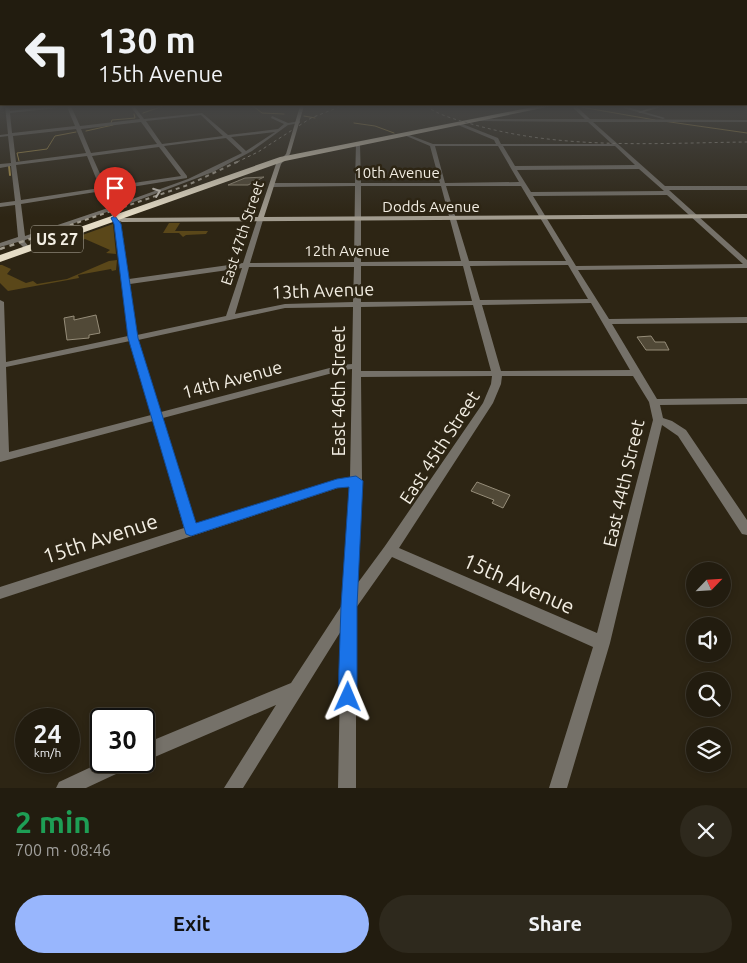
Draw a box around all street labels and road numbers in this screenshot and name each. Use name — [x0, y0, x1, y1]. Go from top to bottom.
street label: 10th Avenue — [354, 164, 440, 181]
street label: East 47th Street — [217, 179, 267, 287]
street label: Dodds Avenue — [382, 198, 480, 215]
road number: US 27 — [31, 225, 83, 252]
street label: 12th Avenue — [304, 242, 390, 259]
street label: 13th Avenue — [271, 278, 375, 302]
street label: East 46th Street — [328, 326, 348, 456]
street label: 14th Avenue — [180, 356, 284, 402]
street label: East 45th Street — [395, 387, 483, 507]
street label: East 44th Street — [599, 417, 647, 549]
street label: 15th Avenue — [39, 508, 161, 568]
street label: 15th Avenue — [460, 548, 578, 618]

